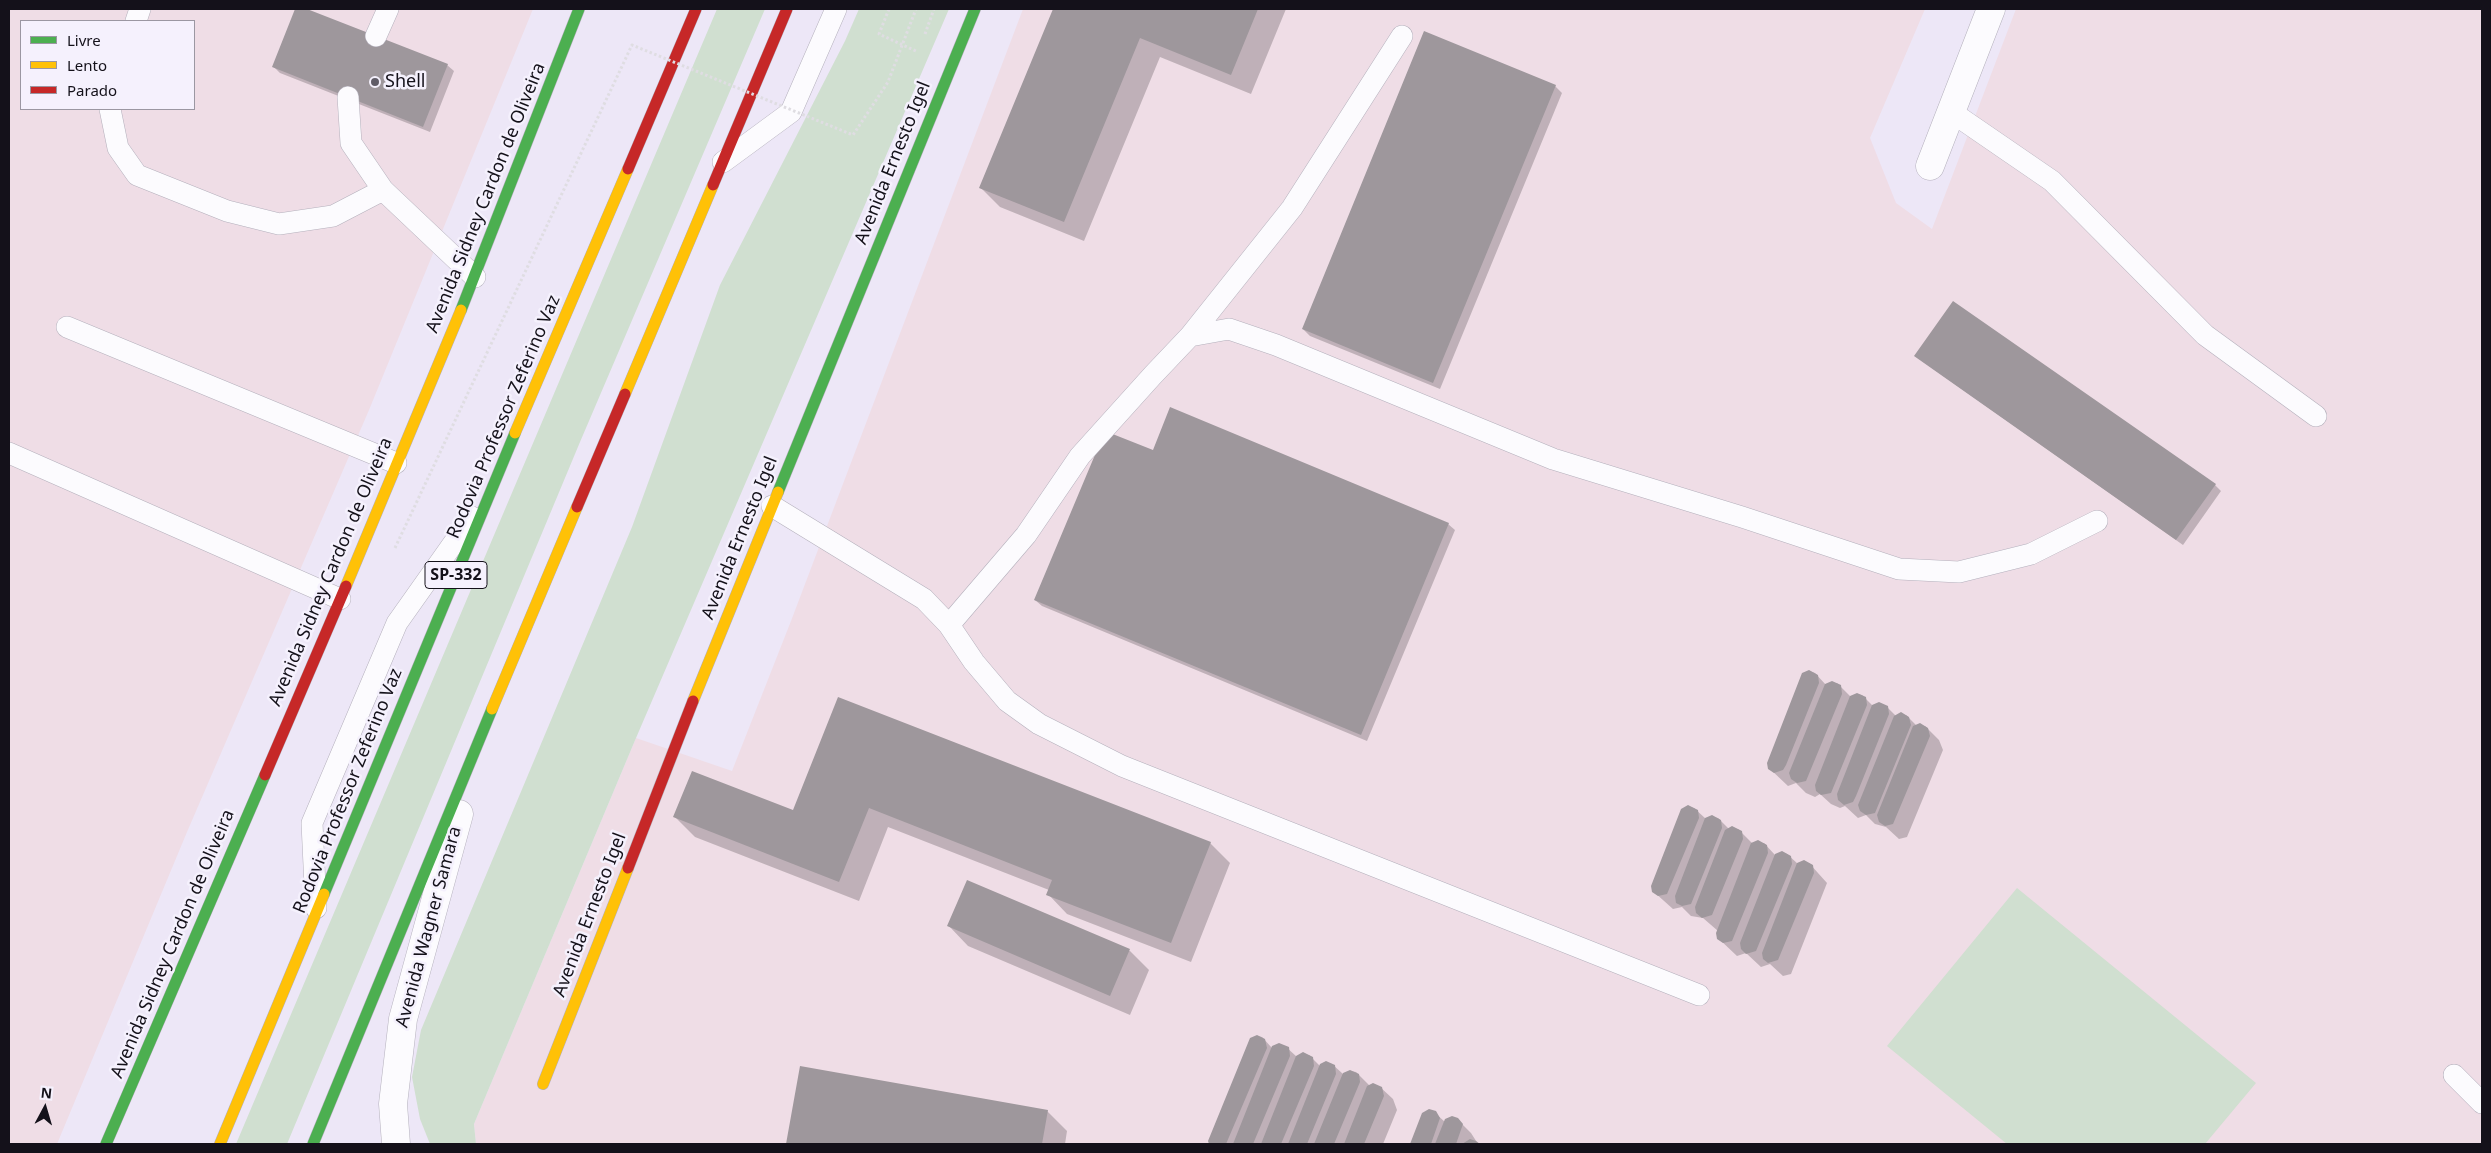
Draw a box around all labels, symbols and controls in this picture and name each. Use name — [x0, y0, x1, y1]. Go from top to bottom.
legend — [20, 20, 195, 110]
text: Livre — [67, 30, 101, 50]
text: Lento — [67, 55, 107, 75]
street label: Avenida Sidney Cardon de Oliveira — [422, 60, 550, 336]
place label: Shell — [385, 71, 425, 93]
marker: Shell — [369, 76, 381, 88]
street label: Avenida Ernesto Igel — [850, 78, 936, 248]
text: Parado — [67, 80, 117, 100]
street label: Rodovia Professor Zeferino Vaz — [443, 292, 565, 542]
street label: Avenida Sidney Cardon de Oliveira — [265, 435, 397, 709]
street label: Avenida Ernesto Igel — [697, 453, 783, 623]
road number: SP-332 — [425, 562, 487, 588]
street label: Rodovia Professor Zeferino Vaz — [289, 665, 407, 917]
street label: Avenida Sidney Cardon de Oliveira — [107, 807, 239, 1081]
street label: Avenida Wagner Samara — [392, 824, 466, 1030]
street label: Avenida Ernesto Igel — [549, 830, 631, 1000]
north arrow — [20, 1083, 70, 1133]
text: N — [40, 1083, 53, 1103]

